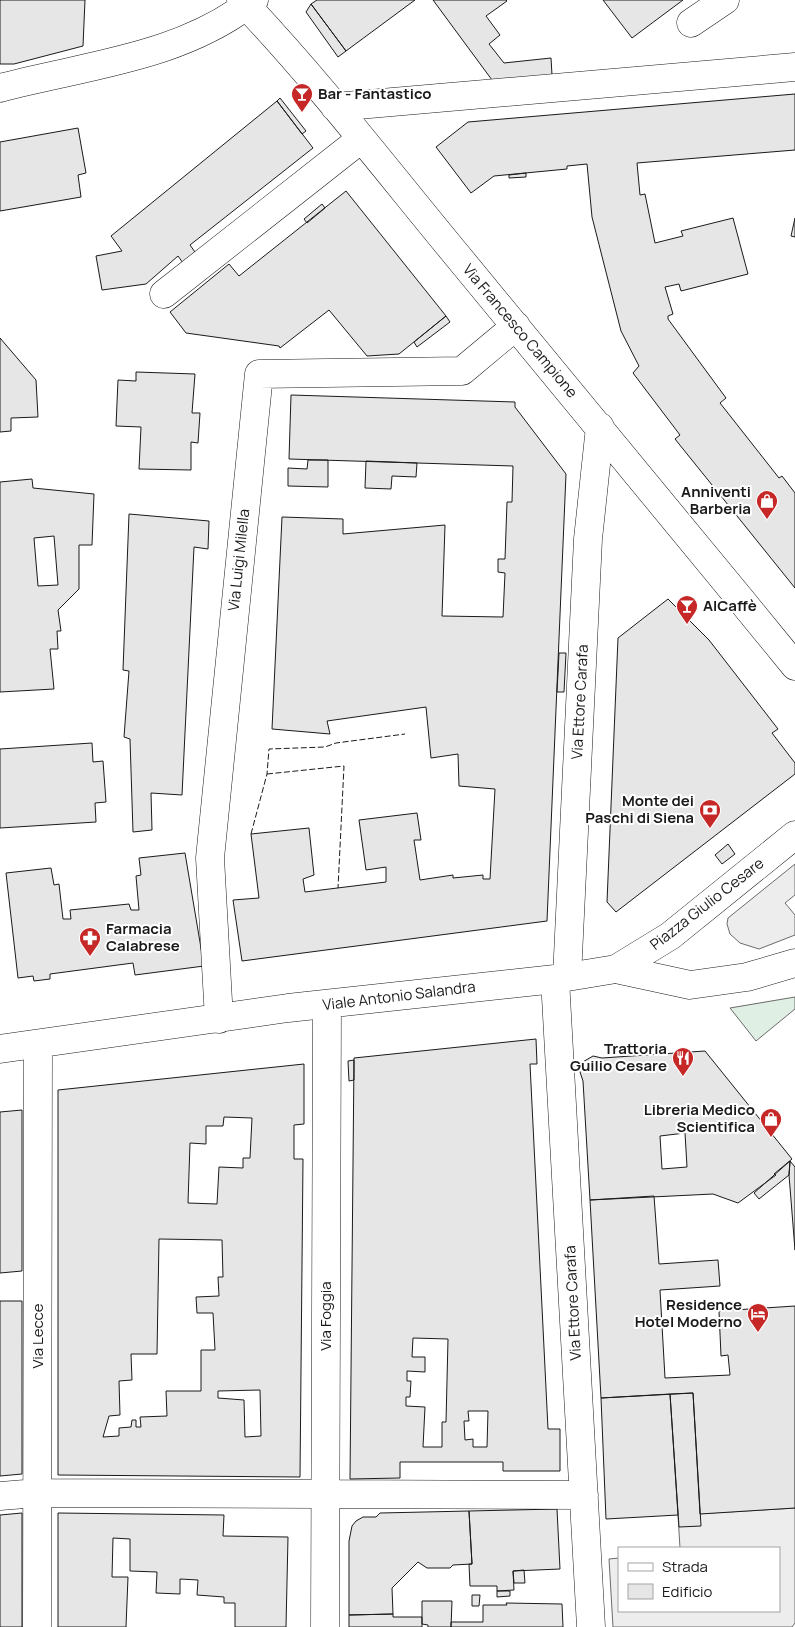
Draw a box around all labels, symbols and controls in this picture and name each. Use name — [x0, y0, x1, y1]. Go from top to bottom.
bar icon: Bar - Fantastico — [290, 82, 314, 113]
place label: Bar - Fantastico — [318, 83, 432, 104]
street label: Via Francesco Campione — [458, 259, 583, 402]
place label: Anniventi Barberia — [681, 481, 751, 519]
shop icon: Anniventi Barberia — [755, 489, 779, 520]
street label: Via Luigi Milella — [223, 508, 254, 612]
bar icon: AlCaffè — [675, 594, 699, 625]
place label: AlCaffè — [703, 595, 757, 616]
street label: Via Ettore Carafa — [566, 644, 593, 760]
place label: Monte dei Paschi di Siena — [585, 790, 694, 828]
bank icon: Monte dei Paschi di Siena — [698, 798, 722, 829]
street label: Piazza Giulio Cesare — [645, 852, 768, 955]
place label: Farmacia Calabrese — [106, 918, 180, 956]
pharmacy icon: Farmacia Calabrese — [78, 926, 102, 957]
street label: Viale Antonio Salandra — [321, 976, 477, 1015]
place label: Trattoria Guilio Cesare — [570, 1038, 667, 1076]
restaurant icon: Trattoria Guilio Cesare — [671, 1046, 695, 1077]
place label: Libreria Medico Scientifica — [644, 1099, 755, 1137]
shop icon: Libreria Medico Scientifica — [759, 1107, 783, 1138]
street label: Via Ettore Carafa — [559, 1245, 586, 1361]
street label: Via Foggia — [315, 1281, 336, 1351]
place label: Residence Hotel Moderno — [635, 1294, 742, 1332]
hotel icon: Residence Hotel Moderno — [746, 1302, 770, 1333]
street label: Via Lecce — [27, 1303, 48, 1368]
legend — [618, 1547, 780, 1612]
text: Strada — [662, 1556, 708, 1577]
text: Edificio — [662, 1581, 713, 1602]

